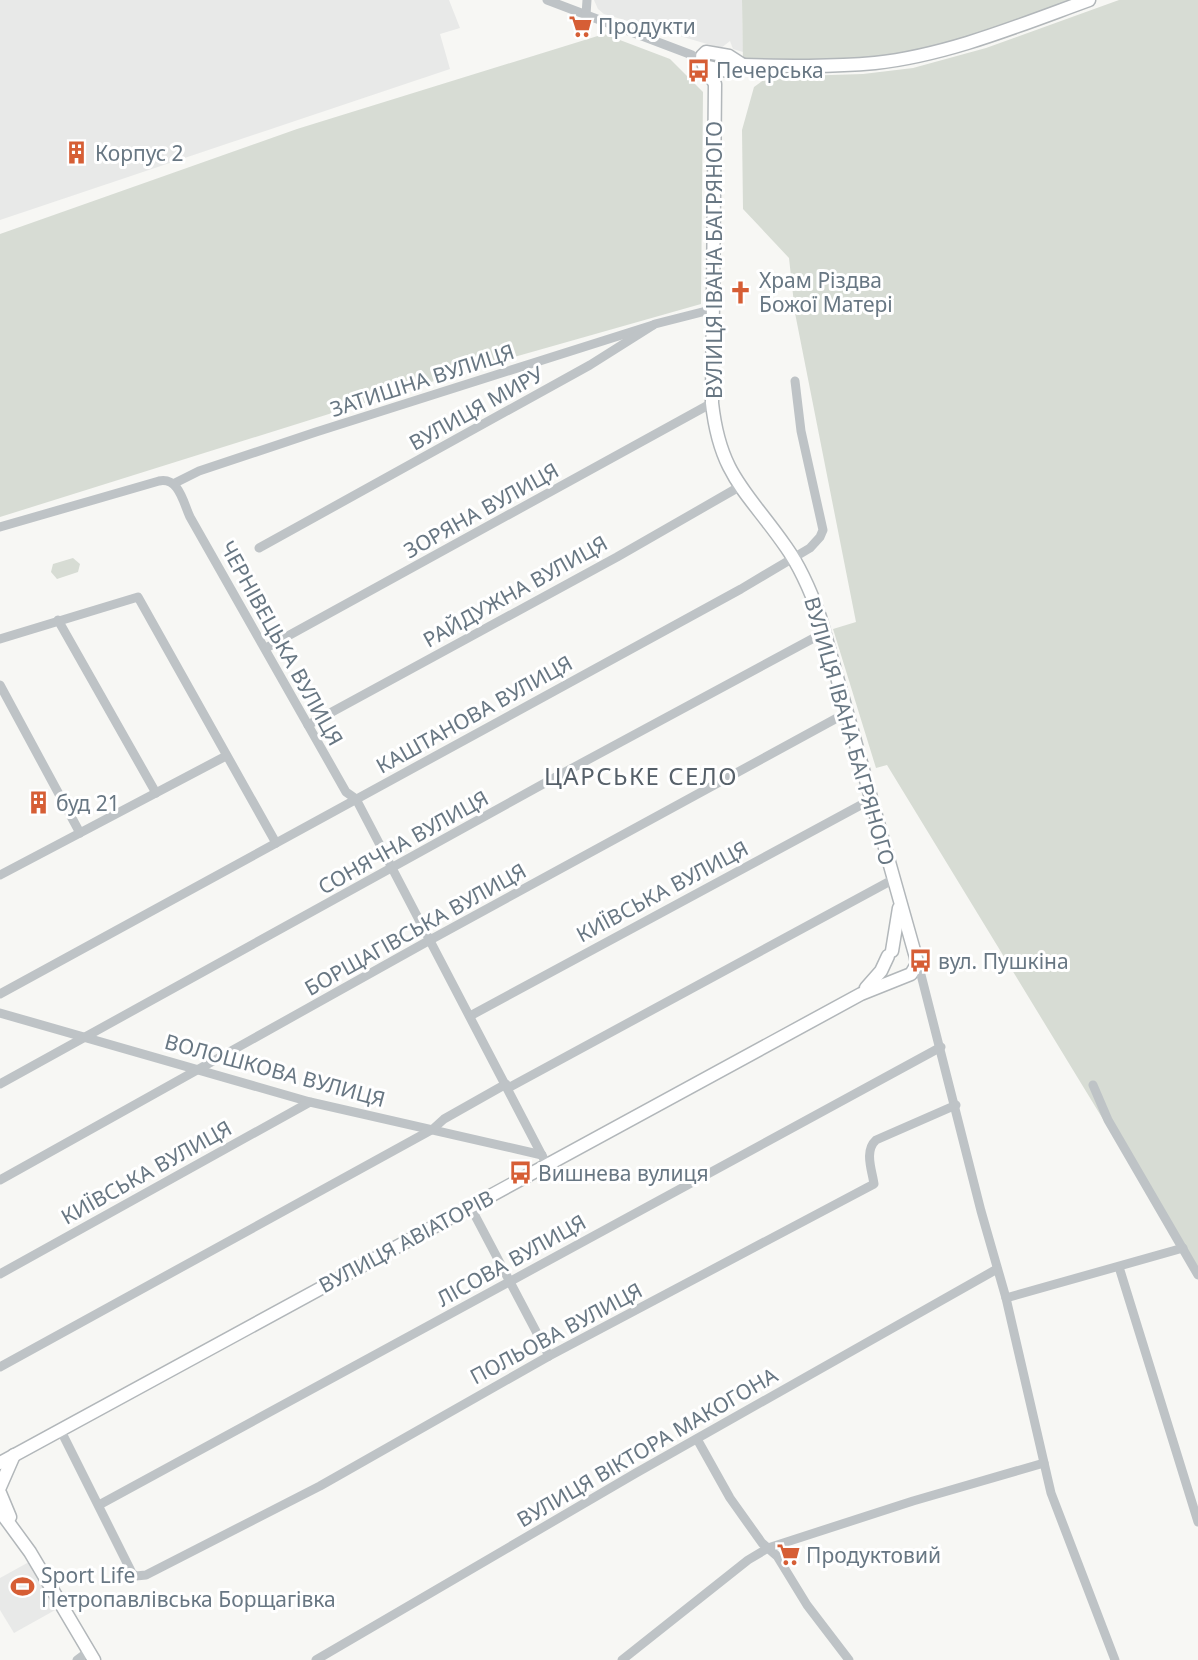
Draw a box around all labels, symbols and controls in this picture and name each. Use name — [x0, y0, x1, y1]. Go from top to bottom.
place label: Продукти — [598, 12, 696, 40]
supermarket icon: Продукти — [567, 13, 593, 39]
place label: Печерська — [716, 56, 824, 84]
bus stop icon: Печерська — [685, 57, 711, 83]
street label: ВУЛИЦЯ ІВАНА БАГРЯНОГО — [700, 121, 728, 399]
place label: Корпус 2 — [95, 139, 184, 167]
building icon: Корпус 2 — [64, 140, 90, 166]
place label: Храм Різдва Божої Матері — [759, 266, 893, 318]
church icon: Храм Різдва Божої Матері — [728, 279, 754, 305]
street label: ЗАТИШНА ВУЛИЦЯ — [326, 337, 518, 423]
street label: ВУЛИЦЯ МИРУ — [404, 359, 548, 457]
street label: ЗОРЯНА ВУЛИЦЯ — [399, 456, 563, 564]
street label: РАЙДУЖНА ВУЛИЦЯ — [418, 529, 612, 653]
street label: ЧЕРНІВЕЦЬКА ВУЛИЦЯ — [214, 536, 350, 750]
street label: ВУЛИЦЯ ІВАНА БАГРЯНОГО — [798, 594, 902, 868]
street label: КАШТАНОВА ВУЛИЦЯ — [371, 648, 577, 780]
district label: ЦАРСЬКЕ СЕЛО — [544, 759, 738, 792]
street label: СОНЯЧНА ВУЛИЦЯ — [313, 784, 493, 900]
place label: буд 21 — [56, 789, 120, 817]
building icon: буд 21 — [25, 790, 51, 816]
street label: КИЇВСЬКА ВУЛИЦЯ — [571, 834, 753, 948]
street label: БОРЩАГІВСЬКА ВУЛИЦЯ — [299, 856, 531, 1002]
place label: вул. Пушкіна — [938, 947, 1069, 975]
bus stop icon: вул. Пушкіна — [907, 948, 933, 974]
street label: ВОЛОШКОВА ВУЛИЦЯ — [162, 1027, 388, 1113]
street label: КИЇВСЬКА ВУЛИЦЯ — [56, 1113, 236, 1231]
place label: Вишнева вулиця — [538, 1159, 709, 1187]
bus stop icon: Вишнева вулиця — [507, 1160, 533, 1186]
street label: ВУЛИЦЯ АВІАТОРІВ — [314, 1183, 498, 1299]
street label: ЛІСОВА ВУЛИЦЯ — [431, 1207, 591, 1313]
street label: ПОЛЬОВА ВУЛИЦЯ — [465, 1276, 647, 1390]
street label: ВУЛИЦЯ ВІКТОРА МАКОГОНА — [512, 1360, 783, 1533]
place label: Продуктовий — [806, 1541, 941, 1569]
supermarket icon: Продуктовий — [775, 1542, 801, 1568]
place label: Sport Life Петропавлівська Борщагівка — [41, 1561, 336, 1613]
sports icon: Sport Life Петропавлівська Борщагівка — [10, 1574, 36, 1600]

